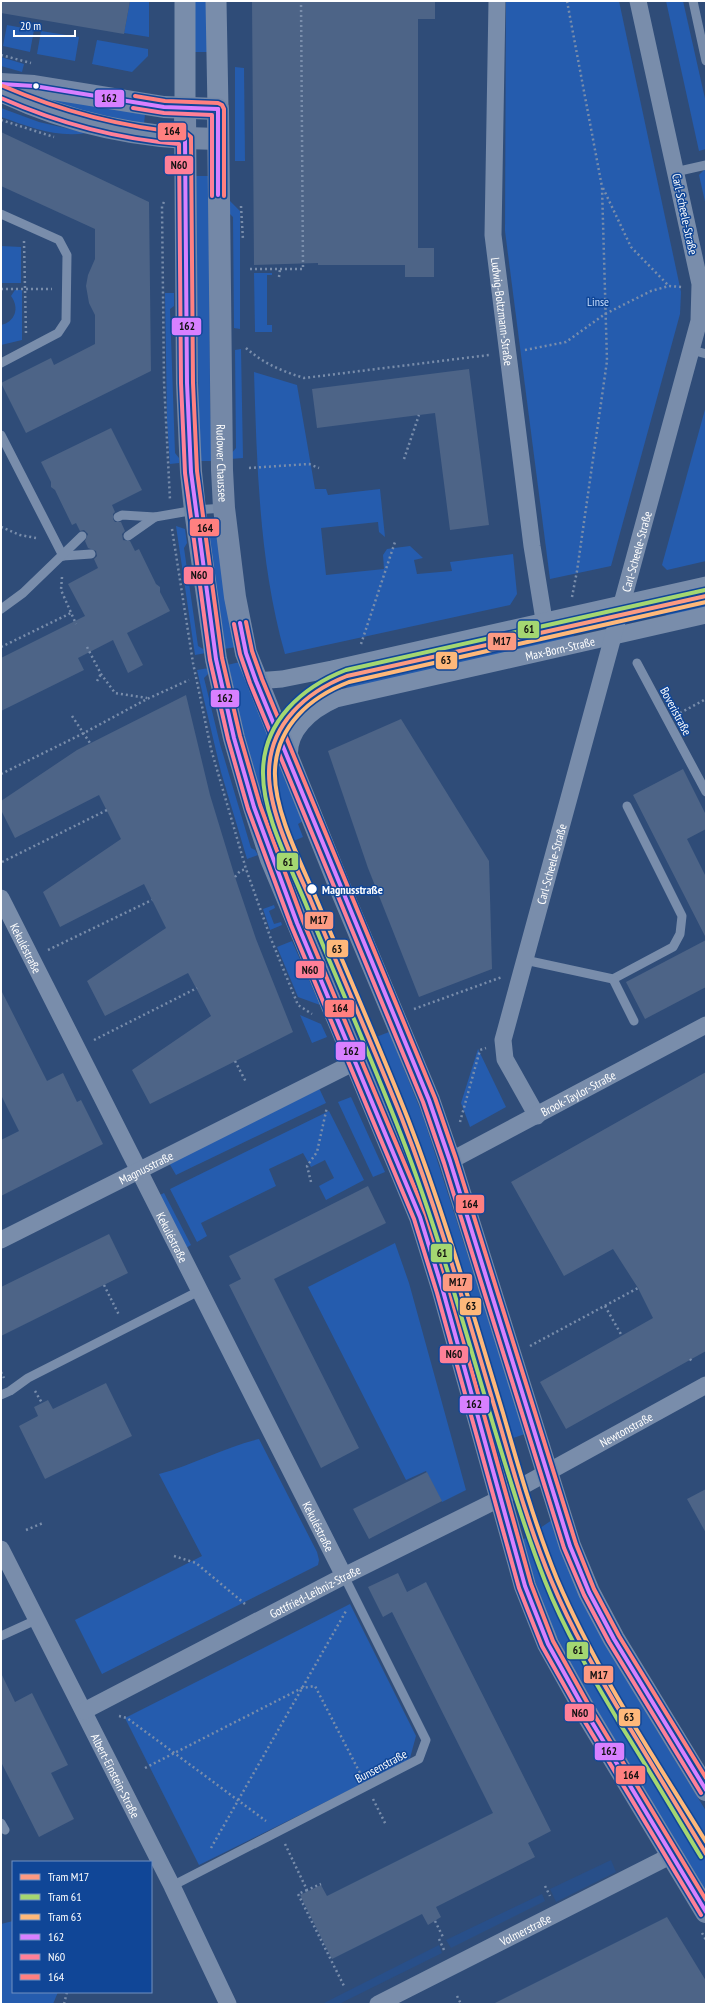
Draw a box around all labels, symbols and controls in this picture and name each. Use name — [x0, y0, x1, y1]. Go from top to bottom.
scale bar — [14, 12, 75, 38]
text: 20 m — [20, 18, 41, 33]
unlabelled marker — [31, 81, 41, 91]
line badge: 162 — [94, 89, 125, 108]
text: 162 — [101, 91, 117, 105]
line badge: 164 — [157, 122, 187, 141]
text: 164 — [164, 124, 181, 138]
line badge: N60 — [164, 155, 194, 175]
text: N60 — [171, 158, 187, 172]
street label: Carl-Scheele-Straße — [669, 172, 701, 256]
street label: Ludwig-Boltzmann-Straße — [488, 256, 517, 366]
park label: Linse — [587, 294, 609, 309]
line badge: 162 — [171, 317, 202, 336]
text: 162 — [179, 319, 195, 333]
street label: Rudower Chaussee — [214, 424, 231, 502]
street label: Carl-Scheele-Straße — [618, 509, 654, 593]
line badge: 164 — [189, 518, 220, 537]
text: 164 — [197, 521, 214, 535]
line badge: N60 — [183, 566, 214, 585]
text: N60 — [191, 568, 207, 582]
line badge: 61 — [517, 620, 540, 639]
text: 61 — [524, 622, 534, 636]
line badge: M17 — [487, 632, 517, 651]
street label: Max-Born-Straße — [524, 633, 596, 663]
text: M17 — [493, 634, 511, 648]
line badge: 63 — [435, 651, 458, 670]
text: 63 — [441, 653, 451, 667]
street label: Boveristraße — [657, 684, 695, 738]
line badge: 162 — [210, 689, 240, 708]
text: 162 — [217, 691, 233, 705]
street label: Carl-Scheele-Straße — [533, 822, 569, 906]
line badge: 61 — [276, 852, 299, 871]
text: 61 — [283, 855, 293, 869]
marker: Magnusstraße — [305, 882, 319, 896]
place label: Magnusstraße — [322, 882, 383, 897]
line badge: M17 — [304, 911, 334, 930]
text: M17 — [310, 913, 328, 927]
street label: Kekuléstraße — [7, 920, 45, 976]
line badge: 63 — [326, 939, 349, 958]
text: 63 — [332, 942, 342, 956]
line badge: N60 — [295, 960, 325, 979]
text: N60 — [302, 963, 318, 977]
line badge: 164 — [324, 999, 355, 1018]
text: 164 — [332, 1001, 349, 1015]
line badge: 162 — [335, 1041, 366, 1061]
text: 162 — [343, 1044, 359, 1058]
street label: Brook-Taylor-Straße — [538, 1067, 618, 1119]
street label: Magnusstraße — [116, 1147, 175, 1187]
line badge: 164 — [455, 1194, 485, 1214]
text: 164 — [462, 1197, 479, 1211]
street label: Kekuléstraße — [154, 1209, 192, 1265]
line badge: 61 — [430, 1243, 453, 1263]
text: 61 — [437, 1246, 447, 1260]
line badge: M17 — [442, 1273, 473, 1292]
text: M17 — [449, 1275, 467, 1289]
line badge: 63 — [459, 1297, 482, 1316]
text: 63 — [466, 1299, 476, 1313]
line badge: N60 — [439, 1345, 469, 1364]
text: N60 — [446, 1347, 462, 1361]
line badge: 162 — [459, 1395, 490, 1414]
text: 162 — [466, 1397, 482, 1411]
street label: Newtonstraße — [597, 1408, 655, 1450]
street label: Kekuléstraße — [300, 1499, 338, 1554]
street label: Gottfried-Leibniz-Straße — [267, 1562, 363, 1621]
line badge: 61 — [566, 1641, 589, 1660]
text: 61 — [573, 1643, 583, 1657]
line badge: M17 — [583, 1665, 614, 1684]
text: M17 — [590, 1668, 608, 1682]
line badge: N60 — [564, 1703, 595, 1722]
text: N60 — [572, 1706, 588, 1720]
line badge: 63 — [618, 1708, 641, 1727]
text: 63 — [624, 1710, 634, 1724]
street label: Albert-Einstein-Straße — [88, 1731, 144, 1820]
line badge: 162 — [594, 1742, 625, 1761]
text: 162 — [601, 1744, 617, 1758]
street label: Bunsenstraße — [352, 1746, 410, 1786]
line badge: 164 — [615, 1765, 646, 1785]
text: 164 — [623, 1768, 640, 1782]
legend — [12, 1861, 152, 1993]
text: Tram M17 — [48, 1869, 89, 1884]
text: Tram 61 — [48, 1889, 82, 1904]
text: Tram 63 — [48, 1909, 82, 1924]
street label: Volmerstraße — [496, 1910, 553, 1949]
text: 162 — [48, 1929, 64, 1944]
text: N60 — [48, 1949, 65, 1964]
text: 164 — [48, 1969, 65, 1984]

